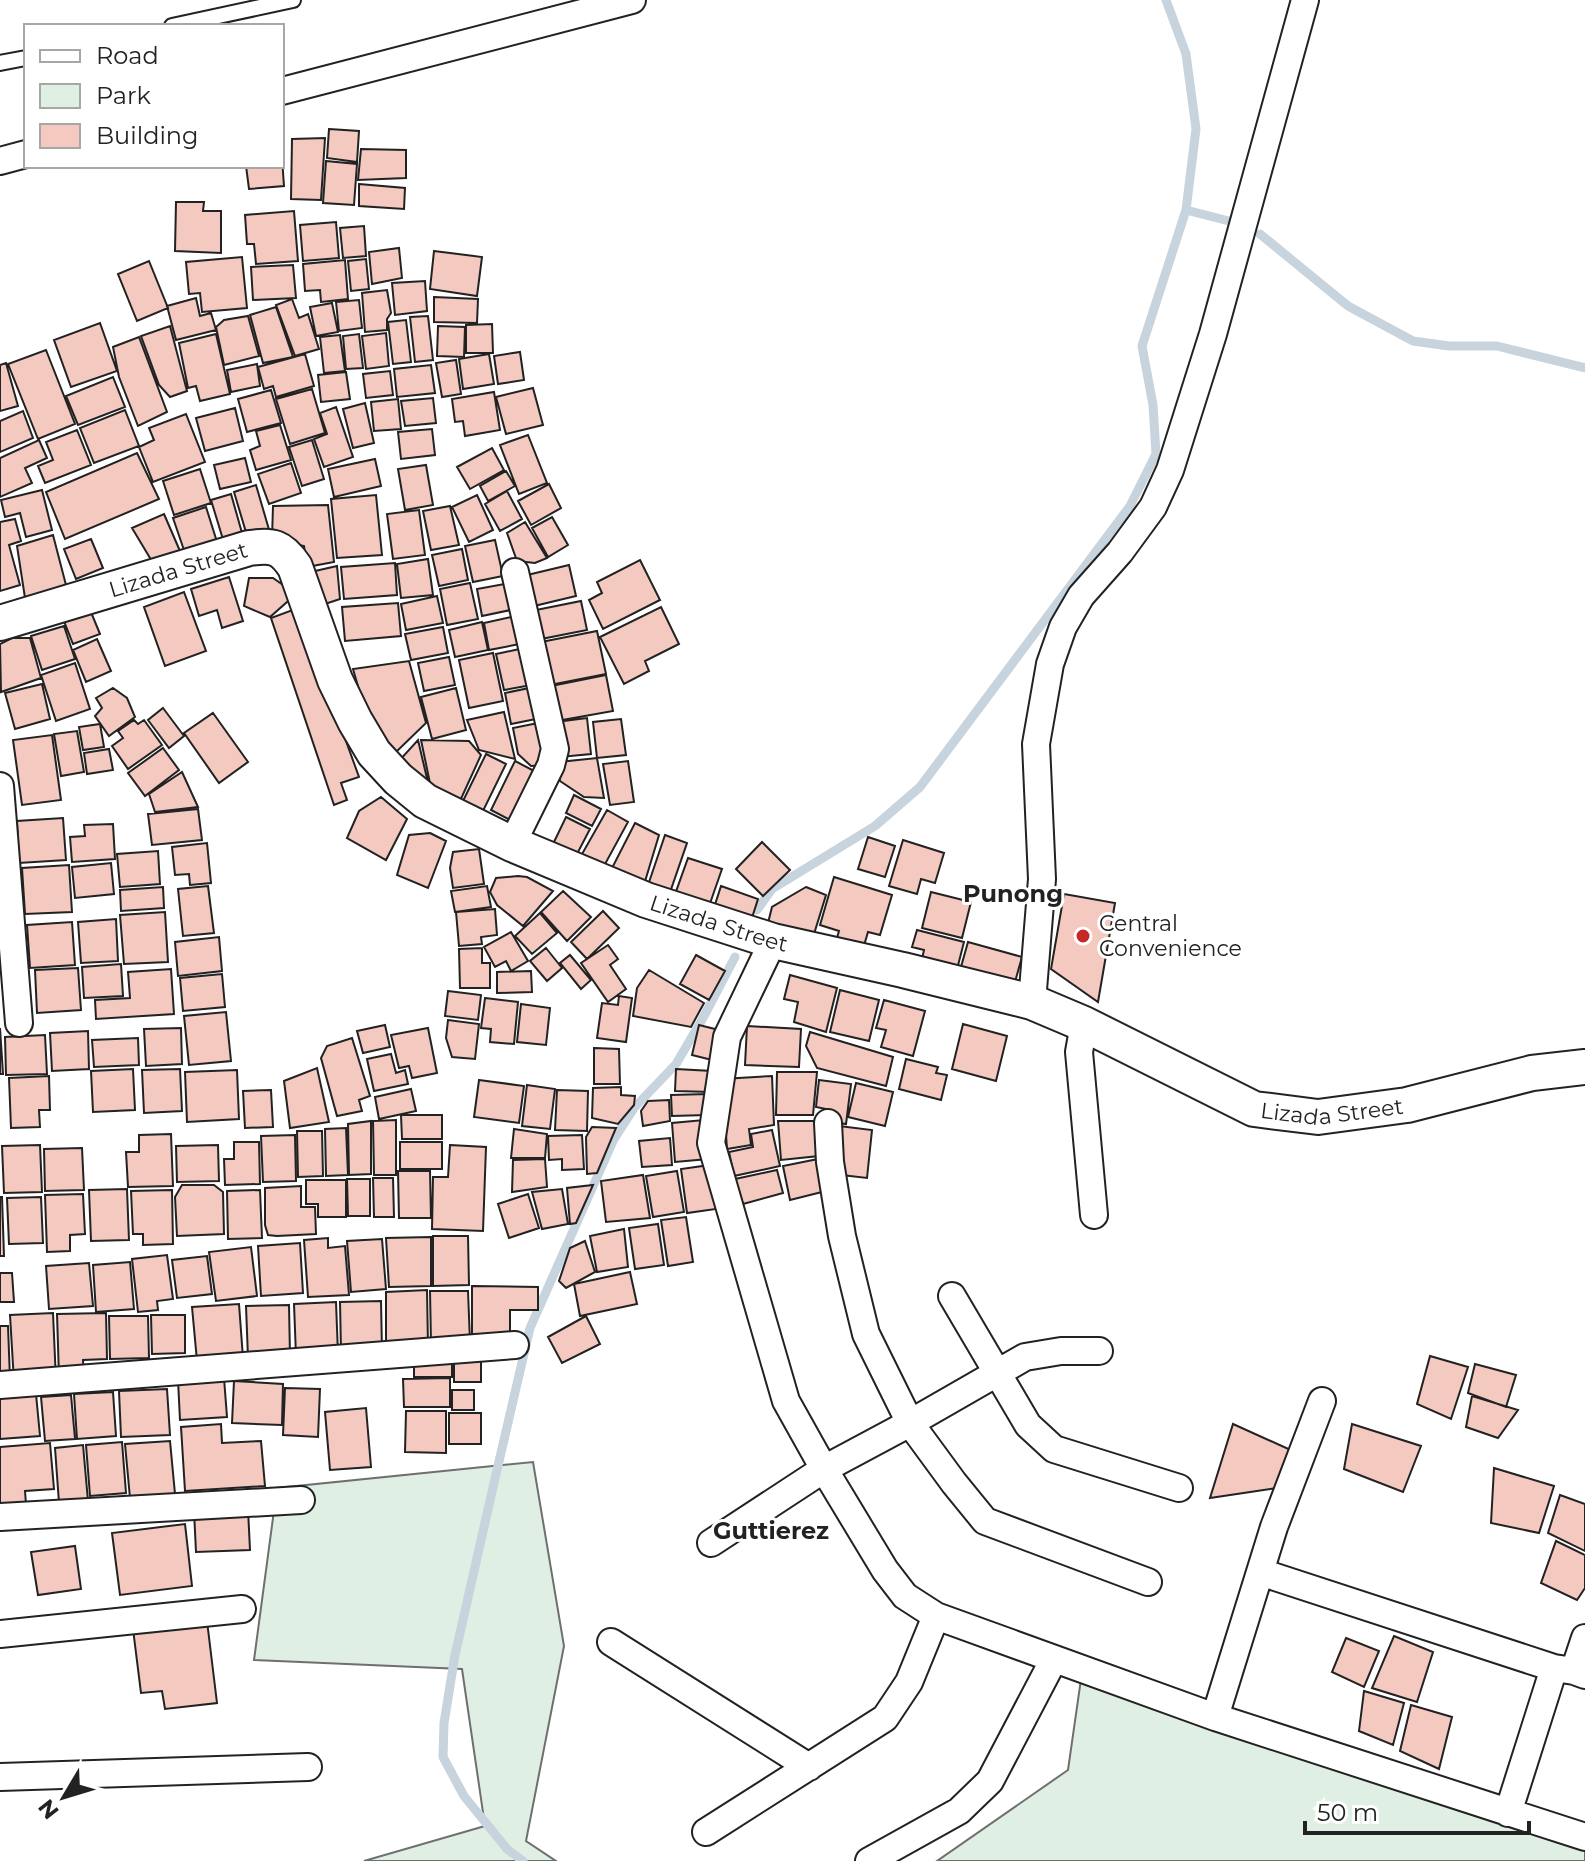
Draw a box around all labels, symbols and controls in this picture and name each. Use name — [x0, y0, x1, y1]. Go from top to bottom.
legend — [24, 24, 284, 168]
text: Road — [96, 41, 159, 70]
text: Park — [96, 81, 151, 110]
text: Building — [96, 121, 199, 150]
street label: Lizada Street — [106, 536, 251, 603]
district label: Punong — [963, 879, 1063, 908]
street label: Lizada Street — [646, 889, 790, 958]
place label: Central Convenience — [1099, 910, 1242, 962]
marker: Central Convenience — [1074, 927, 1092, 945]
street label: Lizada Street — [1259, 1093, 1405, 1131]
district label: Guttierez — [713, 1516, 829, 1545]
north arrow — [24, 1757, 104, 1837]
scale bar — [1305, 1785, 1529, 1835]
text: N — [33, 1794, 65, 1824]
text: 50 m — [1317, 1798, 1378, 1827]

